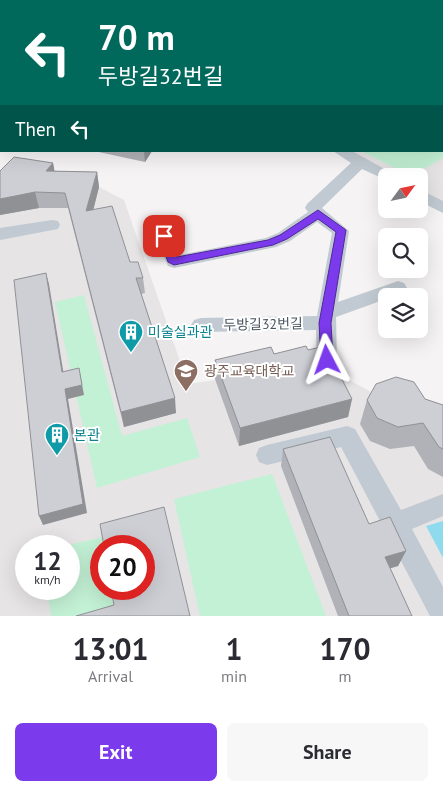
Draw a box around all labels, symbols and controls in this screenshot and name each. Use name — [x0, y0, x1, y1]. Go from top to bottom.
text: 70 m — [98, 14, 175, 60]
icon: left — [15, 20, 80, 85]
text: 두방길32번길 — [98, 62, 223, 90]
icon: left — [66, 115, 94, 143]
text: Then — [15, 117, 56, 141]
north arrow — [378, 168, 428, 218]
map controls — [378, 168, 428, 338]
pin — [143, 215, 185, 257]
icon: arrive — [150, 222, 178, 250]
button: search — [378, 228, 428, 278]
button: layers — [378, 288, 428, 338]
street label: 두방길32번길 — [223, 314, 303, 334]
building icon: 미술실과관 — [118, 319, 144, 353]
place label: 미술실과관 — [148, 323, 213, 341]
position arrow — [300, 333, 352, 385]
school or university icon: 광주교육대학교 — [173, 358, 199, 392]
place label: 광주교육대학교 — [204, 362, 294, 380]
building icon: 본관 — [44, 422, 70, 456]
place label: 본관 — [74, 426, 100, 444]
speed limit sign: 20 — [90, 535, 155, 600]
text: 12 — [33, 545, 62, 577]
text: km/h — [34, 572, 61, 587]
text: 13:01 — [72, 629, 149, 668]
text: 1 — [226, 629, 243, 668]
text: 170 — [319, 629, 371, 668]
text: Arrival — [88, 666, 133, 686]
text: min — [221, 666, 247, 686]
text: m — [339, 666, 352, 686]
button: Exit — [15, 723, 217, 781]
button: Share — [227, 723, 428, 781]

